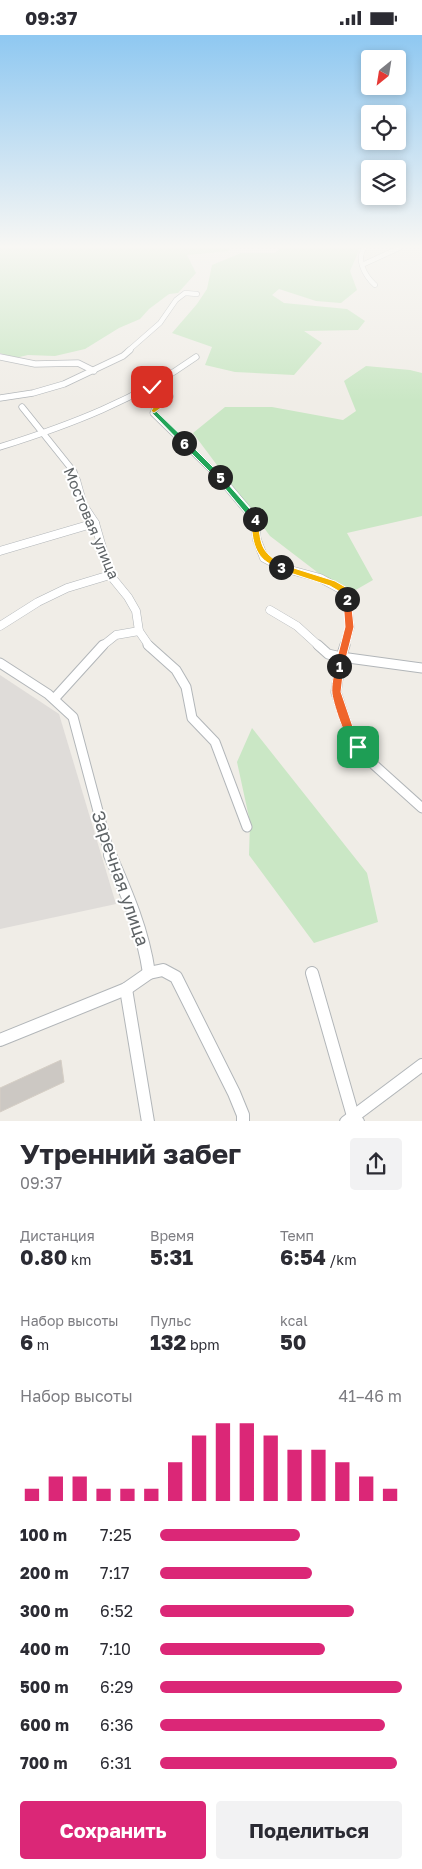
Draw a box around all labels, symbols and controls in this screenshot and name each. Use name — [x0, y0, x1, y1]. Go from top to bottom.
text: 09:37 — [25, 6, 77, 29]
north arrow — [361, 50, 406, 95]
map controls — [361, 50, 406, 205]
button: locate — [361, 105, 406, 150]
button: layers — [361, 160, 406, 205]
pin — [131, 366, 173, 408]
icon: check — [138, 373, 166, 401]
pin: 6 — [172, 431, 196, 455]
text: 6 — [180, 435, 189, 452]
street label: Мостовая улица — [60, 464, 124, 582]
pin: 5 — [208, 465, 232, 489]
text: 5 — [216, 469, 225, 486]
pin: 4 — [242, 507, 268, 531]
text: 4 — [251, 511, 260, 528]
pin: 3 — [268, 555, 294, 579]
text: 3 — [277, 559, 286, 576]
pin: 2 — [334, 587, 360, 611]
text: 2 — [343, 591, 352, 608]
pin: 1 — [326, 653, 352, 679]
text: 1 — [336, 658, 343, 675]
pin — [337, 726, 379, 768]
icon: arrive — [344, 733, 372, 761]
street label: Заречная улица — [88, 807, 154, 949]
text: Утренний забег — [20, 1137, 241, 1170]
button: share — [350, 1138, 402, 1190]
text: 09:37 — [20, 1173, 62, 1193]
text: Дистанция — [20, 1227, 95, 1244]
text: Время — [150, 1227, 194, 1244]
text: Темп — [280, 1227, 314, 1244]
text: 0.80 — [20, 1244, 67, 1270]
text: 5:31 — [150, 1244, 193, 1270]
text: 6:54 — [280, 1244, 326, 1270]
text: km — [67, 1251, 91, 1268]
text: /km — [326, 1251, 357, 1268]
text: Набор высоты — [20, 1312, 119, 1329]
text: Пульс — [150, 1312, 191, 1329]
text: kcal — [280, 1312, 308, 1329]
text: 6 — [20, 1329, 33, 1355]
text: 132 — [150, 1329, 186, 1355]
text: 50 — [280, 1329, 306, 1355]
text: m — [33, 1336, 49, 1353]
text: bpm — [186, 1336, 220, 1353]
text: Набор высоты — [20, 1386, 133, 1406]
text: 41–46 m — [338, 1386, 402, 1406]
text: 100 m — [20, 1525, 67, 1545]
text: 7:25 — [100, 1525, 132, 1545]
text: 200 m — [20, 1563, 69, 1583]
text: 7:17 — [100, 1563, 130, 1583]
text: 300 m — [20, 1601, 69, 1621]
text: 6:52 — [100, 1601, 133, 1621]
text: 400 m — [20, 1639, 69, 1659]
text: 7:10 — [100, 1639, 131, 1659]
text: 500 m — [20, 1677, 69, 1697]
text: 6:29 — [100, 1677, 133, 1697]
text: 600 m — [20, 1715, 69, 1735]
text: 6:36 — [100, 1715, 134, 1735]
text: 700 m — [20, 1753, 68, 1773]
text: 6:31 — [100, 1753, 132, 1773]
button: Сохранить — [20, 1801, 206, 1859]
button: Поделиться — [216, 1801, 402, 1859]

